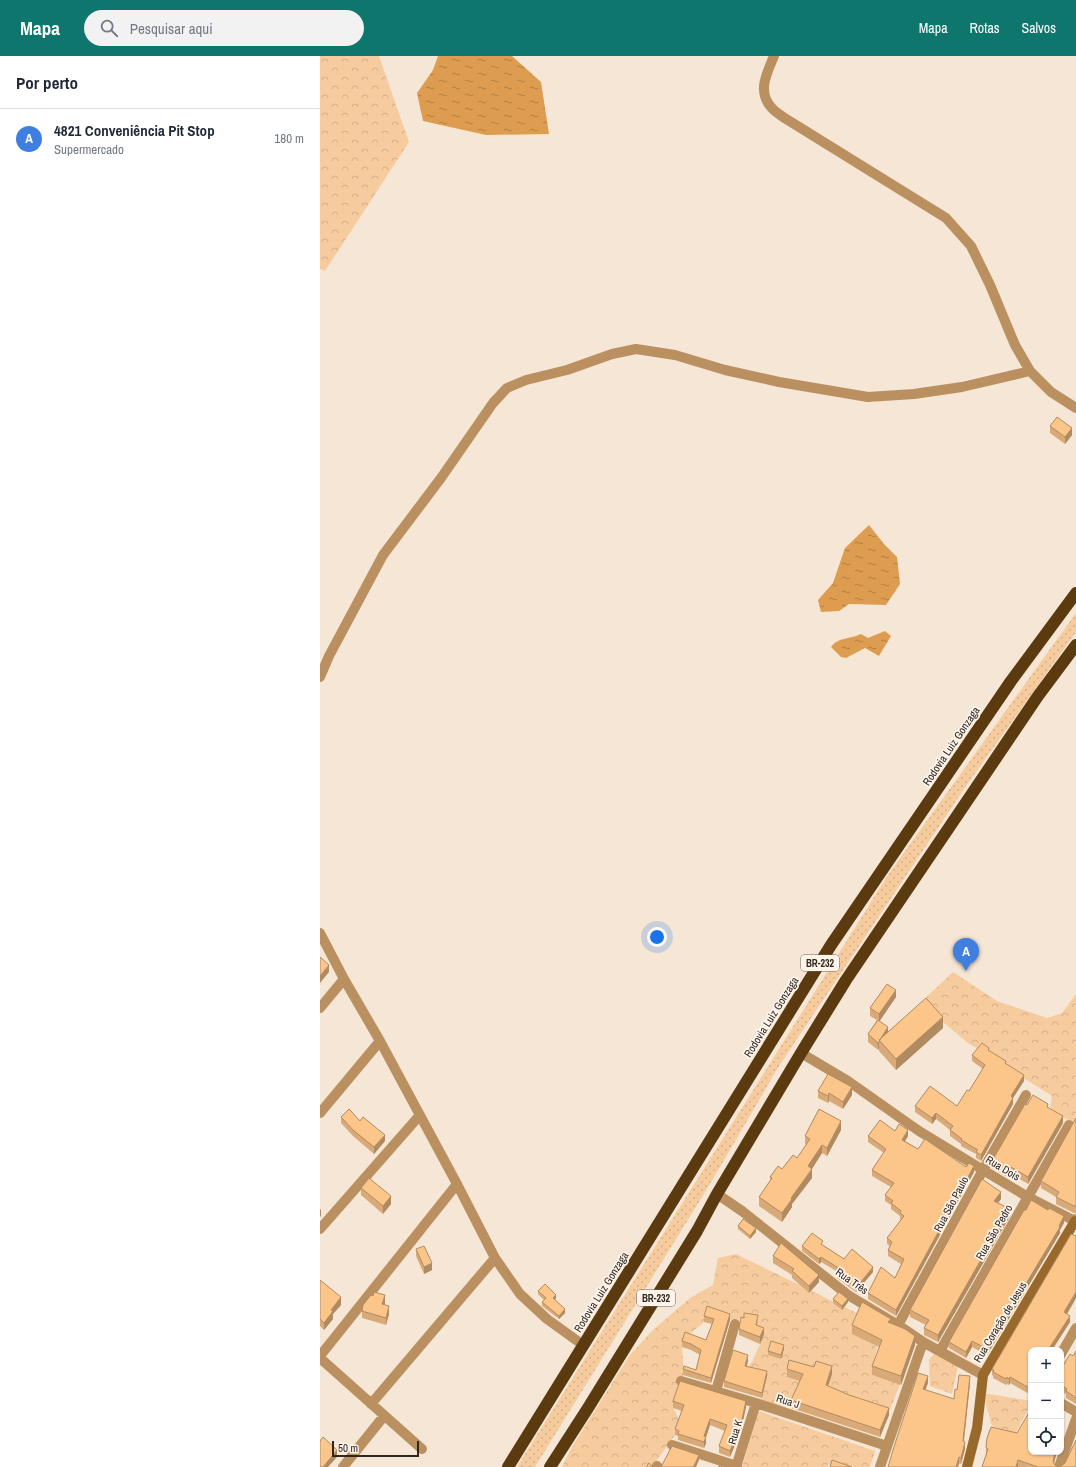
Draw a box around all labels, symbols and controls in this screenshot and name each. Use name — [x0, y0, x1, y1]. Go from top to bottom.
search box — [84, 10, 364, 46]
text: Mapa — [20, 15, 60, 41]
icon: search — [98, 17, 120, 39]
text: Pesquisar aqui — [130, 18, 213, 39]
text: Mapa — [919, 19, 948, 37]
text: Rotas — [970, 19, 1000, 37]
text: Salvos — [1022, 19, 1056, 37]
text: Por perto — [16, 71, 78, 94]
text: 4821 Conveniência Pit Stop — [54, 120, 215, 141]
text: A — [25, 130, 33, 147]
text: 180 m — [274, 130, 304, 147]
text: Supermercado — [54, 141, 124, 158]
street label: Rodovia Luiz Gonzaga — [919, 704, 983, 788]
your location — [647, 927, 667, 947]
pin: A — [953, 938, 979, 971]
road number: BR-232 — [801, 955, 839, 971]
street label: Rodovia Luiz Gonzaga — [741, 974, 801, 1060]
street label: Rua Dois — [983, 1152, 1023, 1184]
street label: Rua São Paulo — [931, 1174, 971, 1234]
street label: Rua São Pedro — [973, 1202, 1015, 1262]
street label: Rodovia Luiz Gonzaga — [571, 1249, 631, 1335]
street label: Rua Três — [833, 1265, 871, 1298]
street label: Rua Coração de Jesus — [970, 1279, 1030, 1365]
road number: BR-232 — [637, 1290, 675, 1306]
map controls — [1028, 1347, 1064, 1455]
button: + — [1028, 1347, 1064, 1383]
button: − — [1028, 1383, 1064, 1419]
street label: Rua J — [775, 1391, 801, 1411]
street label: Rua K — [725, 1418, 745, 1446]
button: locate — [1028, 1419, 1064, 1455]
scale bar — [332, 1439, 419, 1458]
text: 50 m — [338, 1441, 358, 1455]

